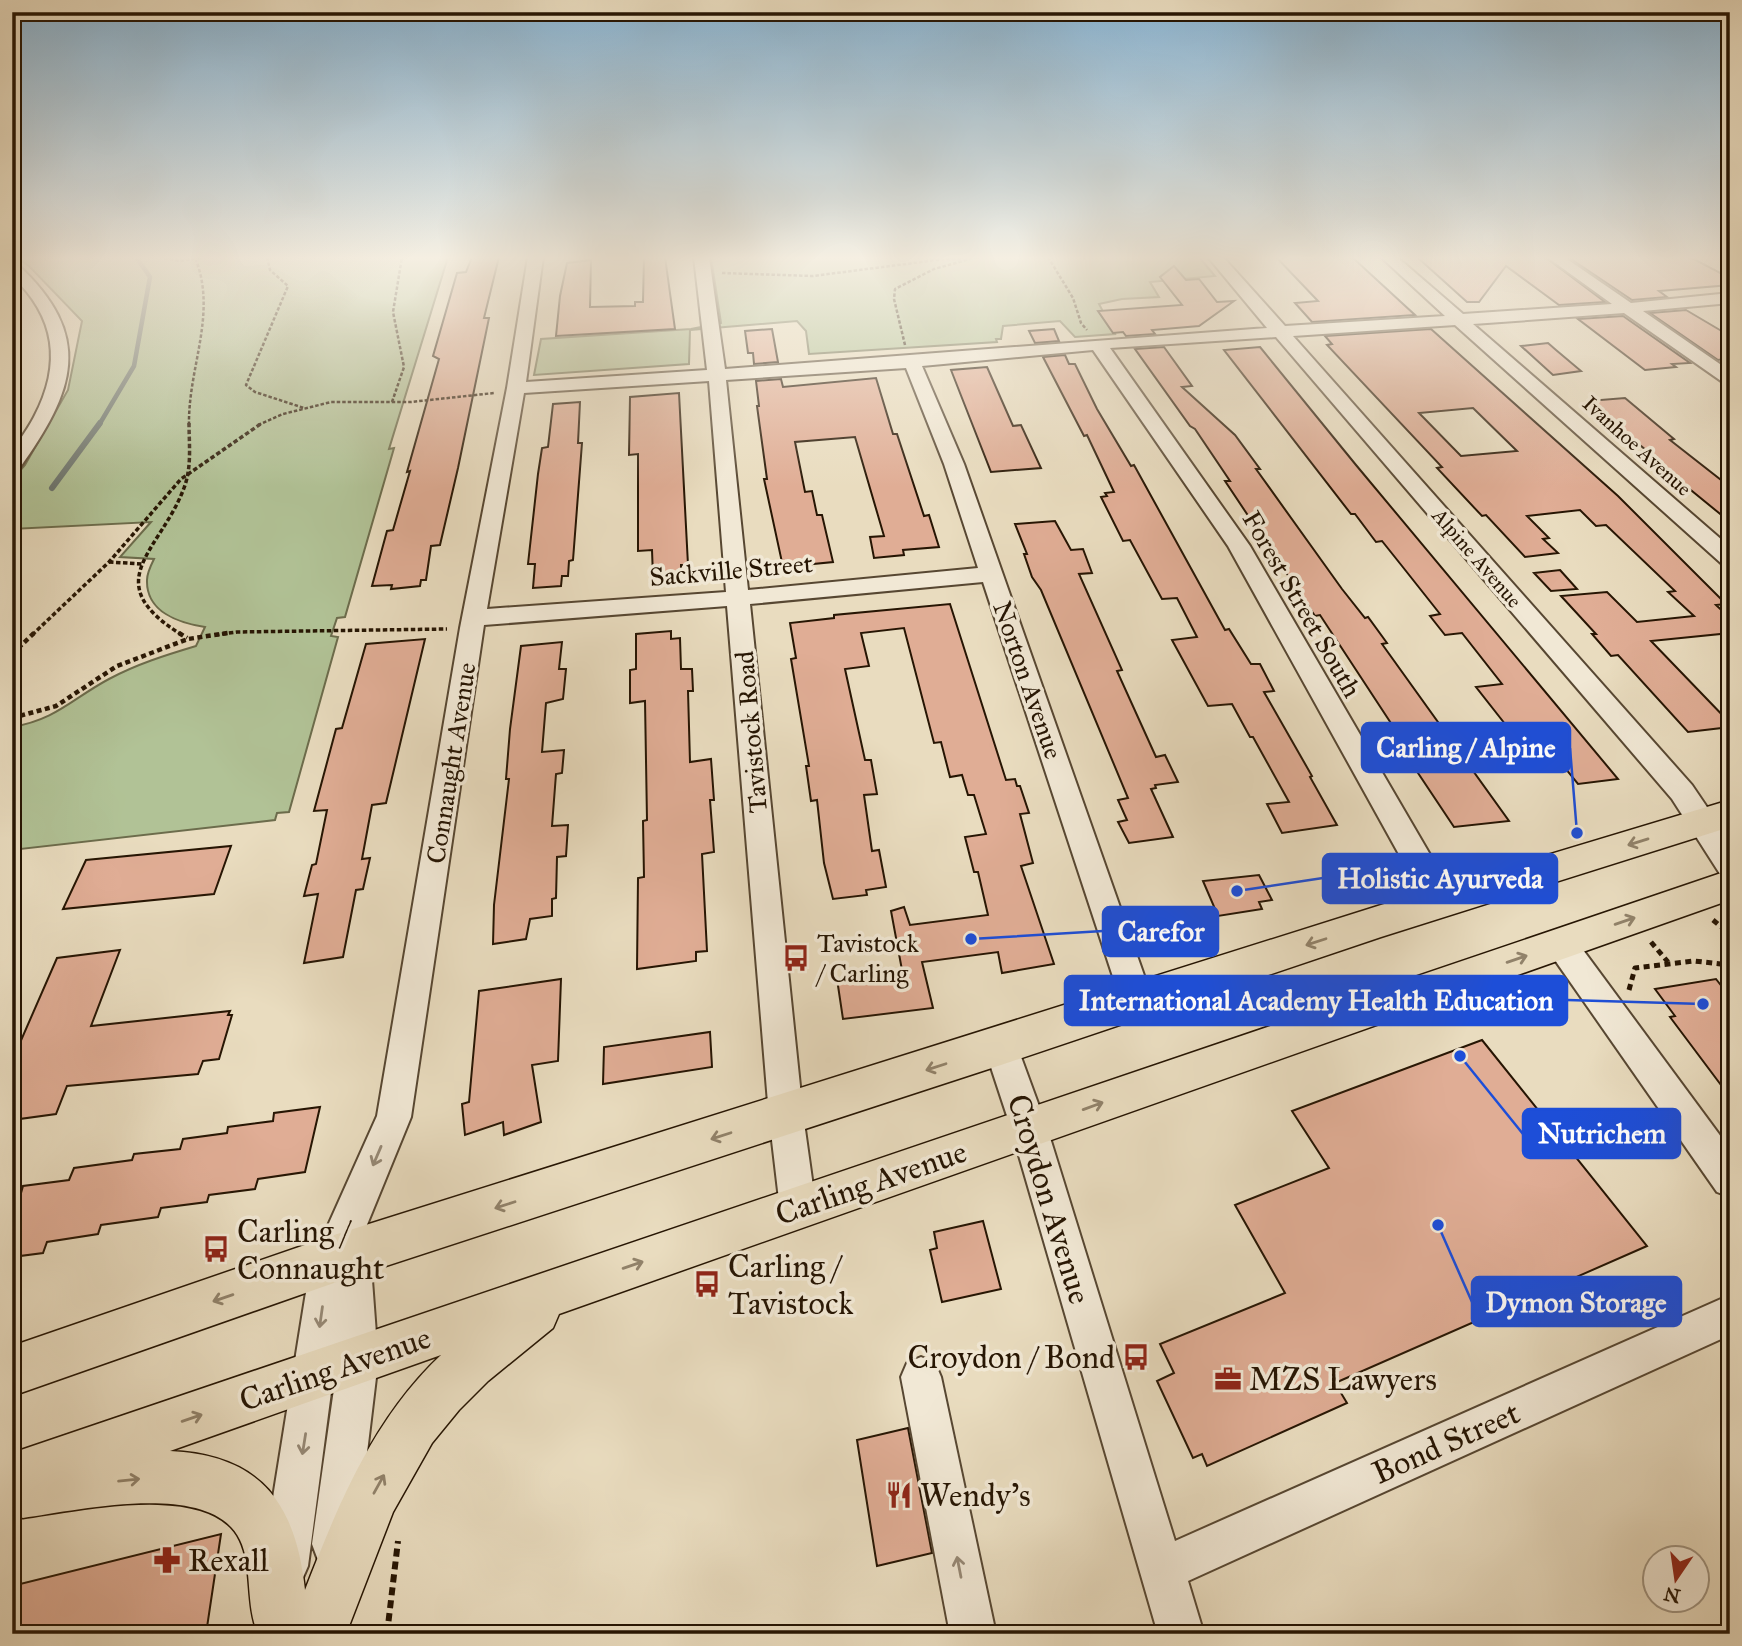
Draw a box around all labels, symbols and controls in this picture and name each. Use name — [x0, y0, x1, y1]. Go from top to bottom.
street label: Ivanhoe Avenue — [1577, 390, 1697, 502]
street label: Alpine Avenue — [1426, 502, 1528, 613]
street label: Forest Street South — [1236, 505, 1369, 704]
street label: Sackville Street — [648, 547, 814, 593]
street label: Norton Avenue — [986, 597, 1070, 763]
street label: Tavistock Road — [728, 650, 774, 814]
street label: Connaught Avenue — [419, 660, 483, 866]
callout: Carling / Alpine — [1362, 723, 1570, 772]
text: Carling / Alpine — [1376, 730, 1556, 765]
one-way arrow — [1628, 837, 1650, 849]
callout: Holistic Ayurveda — [1323, 854, 1557, 903]
text: Holistic Ayurveda — [1337, 861, 1544, 896]
callout: Carefor — [1103, 907, 1218, 956]
text: Carefor — [1118, 914, 1205, 949]
one-way arrow — [1614, 914, 1636, 926]
place label: Tavistock / Carling — [815, 927, 920, 989]
one-way arrow — [1306, 937, 1328, 950]
bus stop icon: Tavistock / Carling — [781, 943, 811, 973]
one-way arrow — [1505, 952, 1527, 964]
callout: International Academy Health Education — [1065, 976, 1567, 1025]
text: International Academy Health Education — [1079, 983, 1553, 1018]
one-way arrow — [925, 1061, 947, 1074]
street label: Croydon Avenue — [999, 1089, 1099, 1309]
one-way arrow — [1082, 1098, 1104, 1111]
callout: Nutrichem — [1523, 1109, 1680, 1158]
text: Nutrichem — [1538, 1116, 1667, 1151]
one-way arrow — [711, 1131, 733, 1143]
street label: Carling Avenue — [770, 1132, 972, 1234]
one-way arrow — [370, 1145, 383, 1166]
one-way arrow — [494, 1199, 516, 1212]
place label: Carling / Connaught — [237, 1212, 384, 1288]
bus stop icon: Carling / Connaught — [201, 1234, 231, 1264]
place label: Carling / Tavistock — [728, 1247, 853, 1323]
one-way arrow — [621, 1258, 643, 1270]
bus stop icon: Carling / Tavistock — [692, 1269, 722, 1299]
callout: Dymon Storage — [1472, 1277, 1681, 1326]
text: Dymon Storage — [1485, 1285, 1667, 1320]
one-way arrow — [212, 1292, 234, 1305]
one-way arrow — [315, 1305, 328, 1328]
street label: Carling Avenue — [234, 1318, 436, 1420]
place label: Croydon / Bond — [908, 1338, 1115, 1377]
bus stop icon: Croydon / Bond — [1121, 1342, 1151, 1372]
place label: MZS Lawyers — [1249, 1360, 1437, 1399]
office icon: MZS Lawyers — [1213, 1364, 1243, 1394]
street label: Bond Street — [1366, 1393, 1526, 1493]
one-way arrow — [181, 1411, 203, 1423]
one-way arrow — [297, 1432, 310, 1455]
one-way arrow — [117, 1473, 140, 1486]
one-way arrow — [373, 1474, 386, 1495]
place label: Wendy's — [920, 1476, 1031, 1515]
restaurant icon: Wendy's — [884, 1480, 914, 1510]
place label: Rexall — [188, 1541, 269, 1580]
north arrow — [1640, 1544, 1710, 1614]
pharmacy icon: Rexall — [152, 1545, 182, 1575]
one-way arrow — [952, 1556, 966, 1579]
text: N — [1662, 1582, 1683, 1608]

